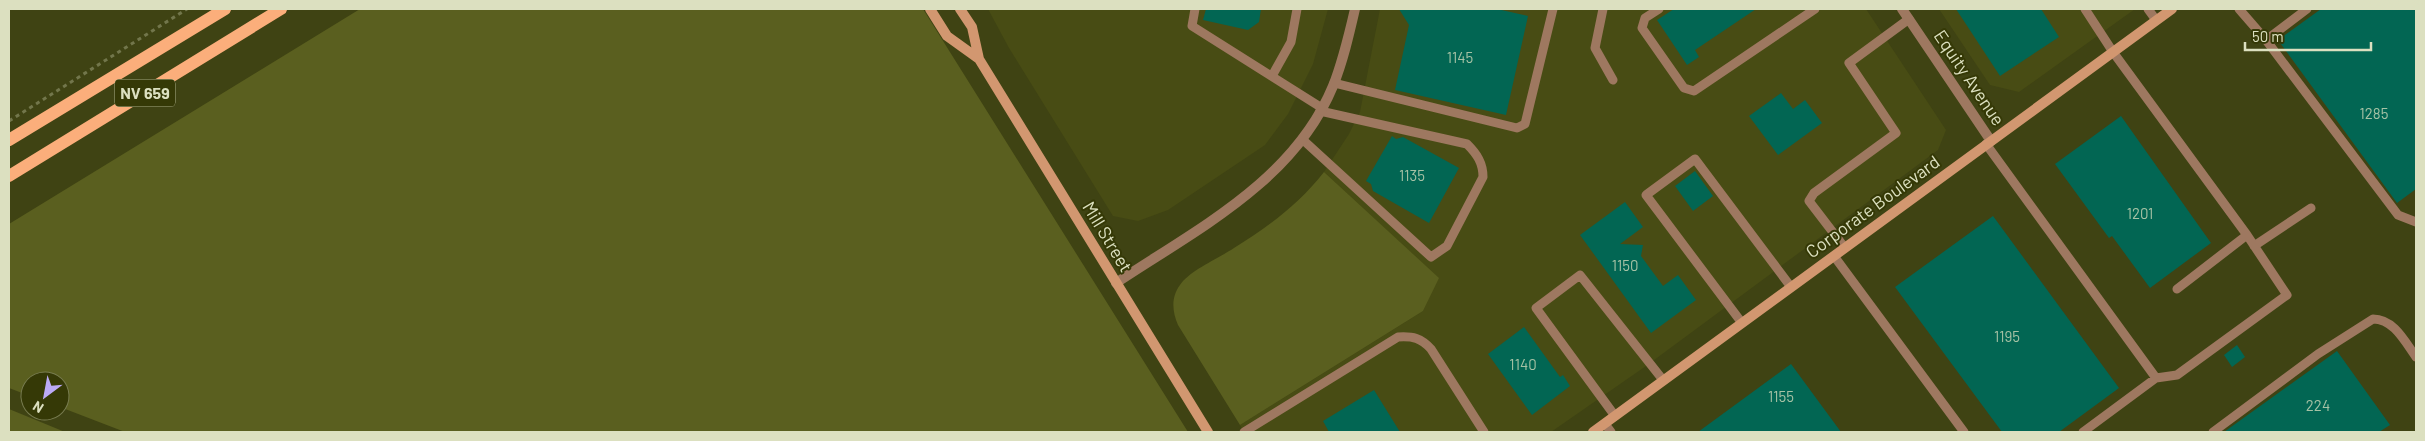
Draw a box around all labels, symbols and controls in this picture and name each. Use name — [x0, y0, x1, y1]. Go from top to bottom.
scale bar — [2245, 20, 2371, 52]
street label: Equity Avenue — [1930, 25, 2010, 129]
text: 50 m — [2252, 27, 2284, 45]
house number: 1145 — [1447, 48, 1473, 66]
road number: NV 659 — [115, 80, 175, 106]
house number: 1285 — [2360, 104, 2388, 122]
street label: Corporate Boulevard — [1801, 150, 1944, 262]
house number: 1135 — [1399, 166, 1425, 184]
street label: Mill Street — [1078, 197, 1137, 276]
house number: 1201 — [2127, 204, 2153, 222]
house number: 1150 — [1612, 256, 1638, 274]
house number: 1195 — [1994, 327, 2020, 345]
house number: 1140 — [1509, 355, 1537, 373]
north arrow — [20, 371, 70, 421]
house number: 1155 — [1768, 387, 1794, 405]
house number: 224 — [2306, 396, 2330, 414]
text: N — [29, 398, 46, 417]

